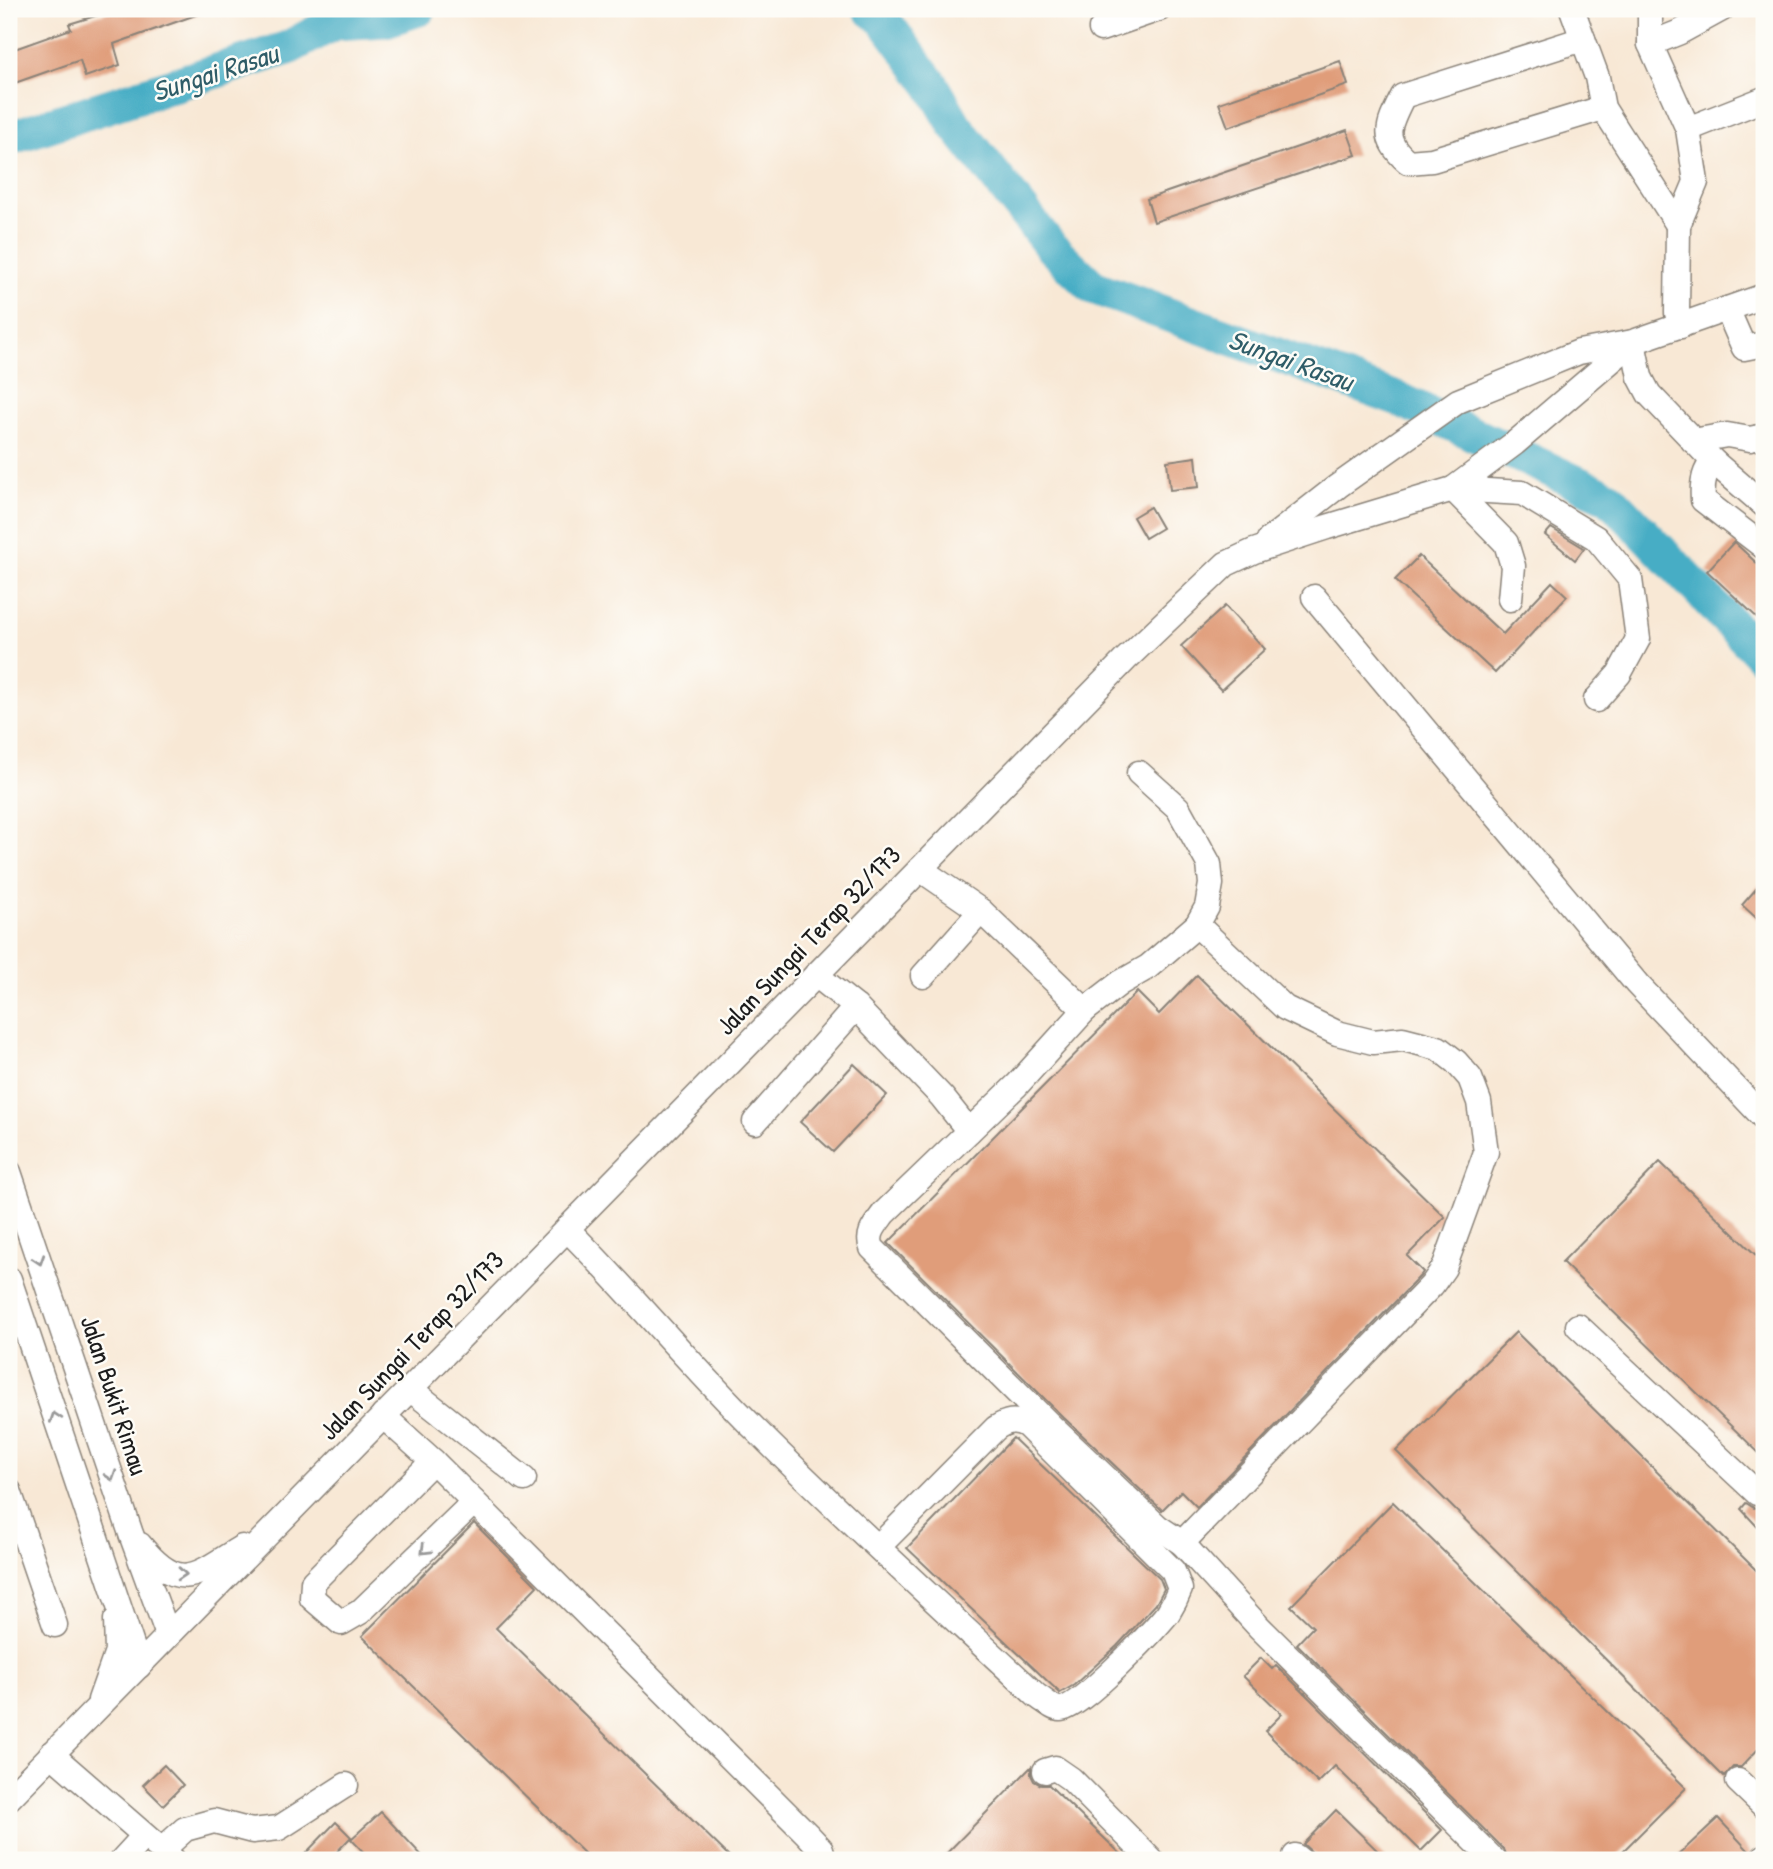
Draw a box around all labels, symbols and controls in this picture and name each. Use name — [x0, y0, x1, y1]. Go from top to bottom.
water label: Sungai Rasau — [148, 33, 285, 110]
water label: Sungai Rasau — [1224, 320, 1361, 401]
street label: Jalan Sungai Terap 32/173 — [708, 838, 908, 1042]
street label: Jalan Sungai Terap 32/173 — [311, 1243, 511, 1447]
one-way arrow — [31, 1253, 45, 1265]
street label: Jalan Bukit Rimau — [73, 1311, 157, 1479]
one-way arrow — [49, 1412, 63, 1424]
one-way arrow — [103, 1469, 117, 1481]
one-way arrow — [420, 1541, 433, 1554]
one-way arrow — [177, 1566, 188, 1581]

